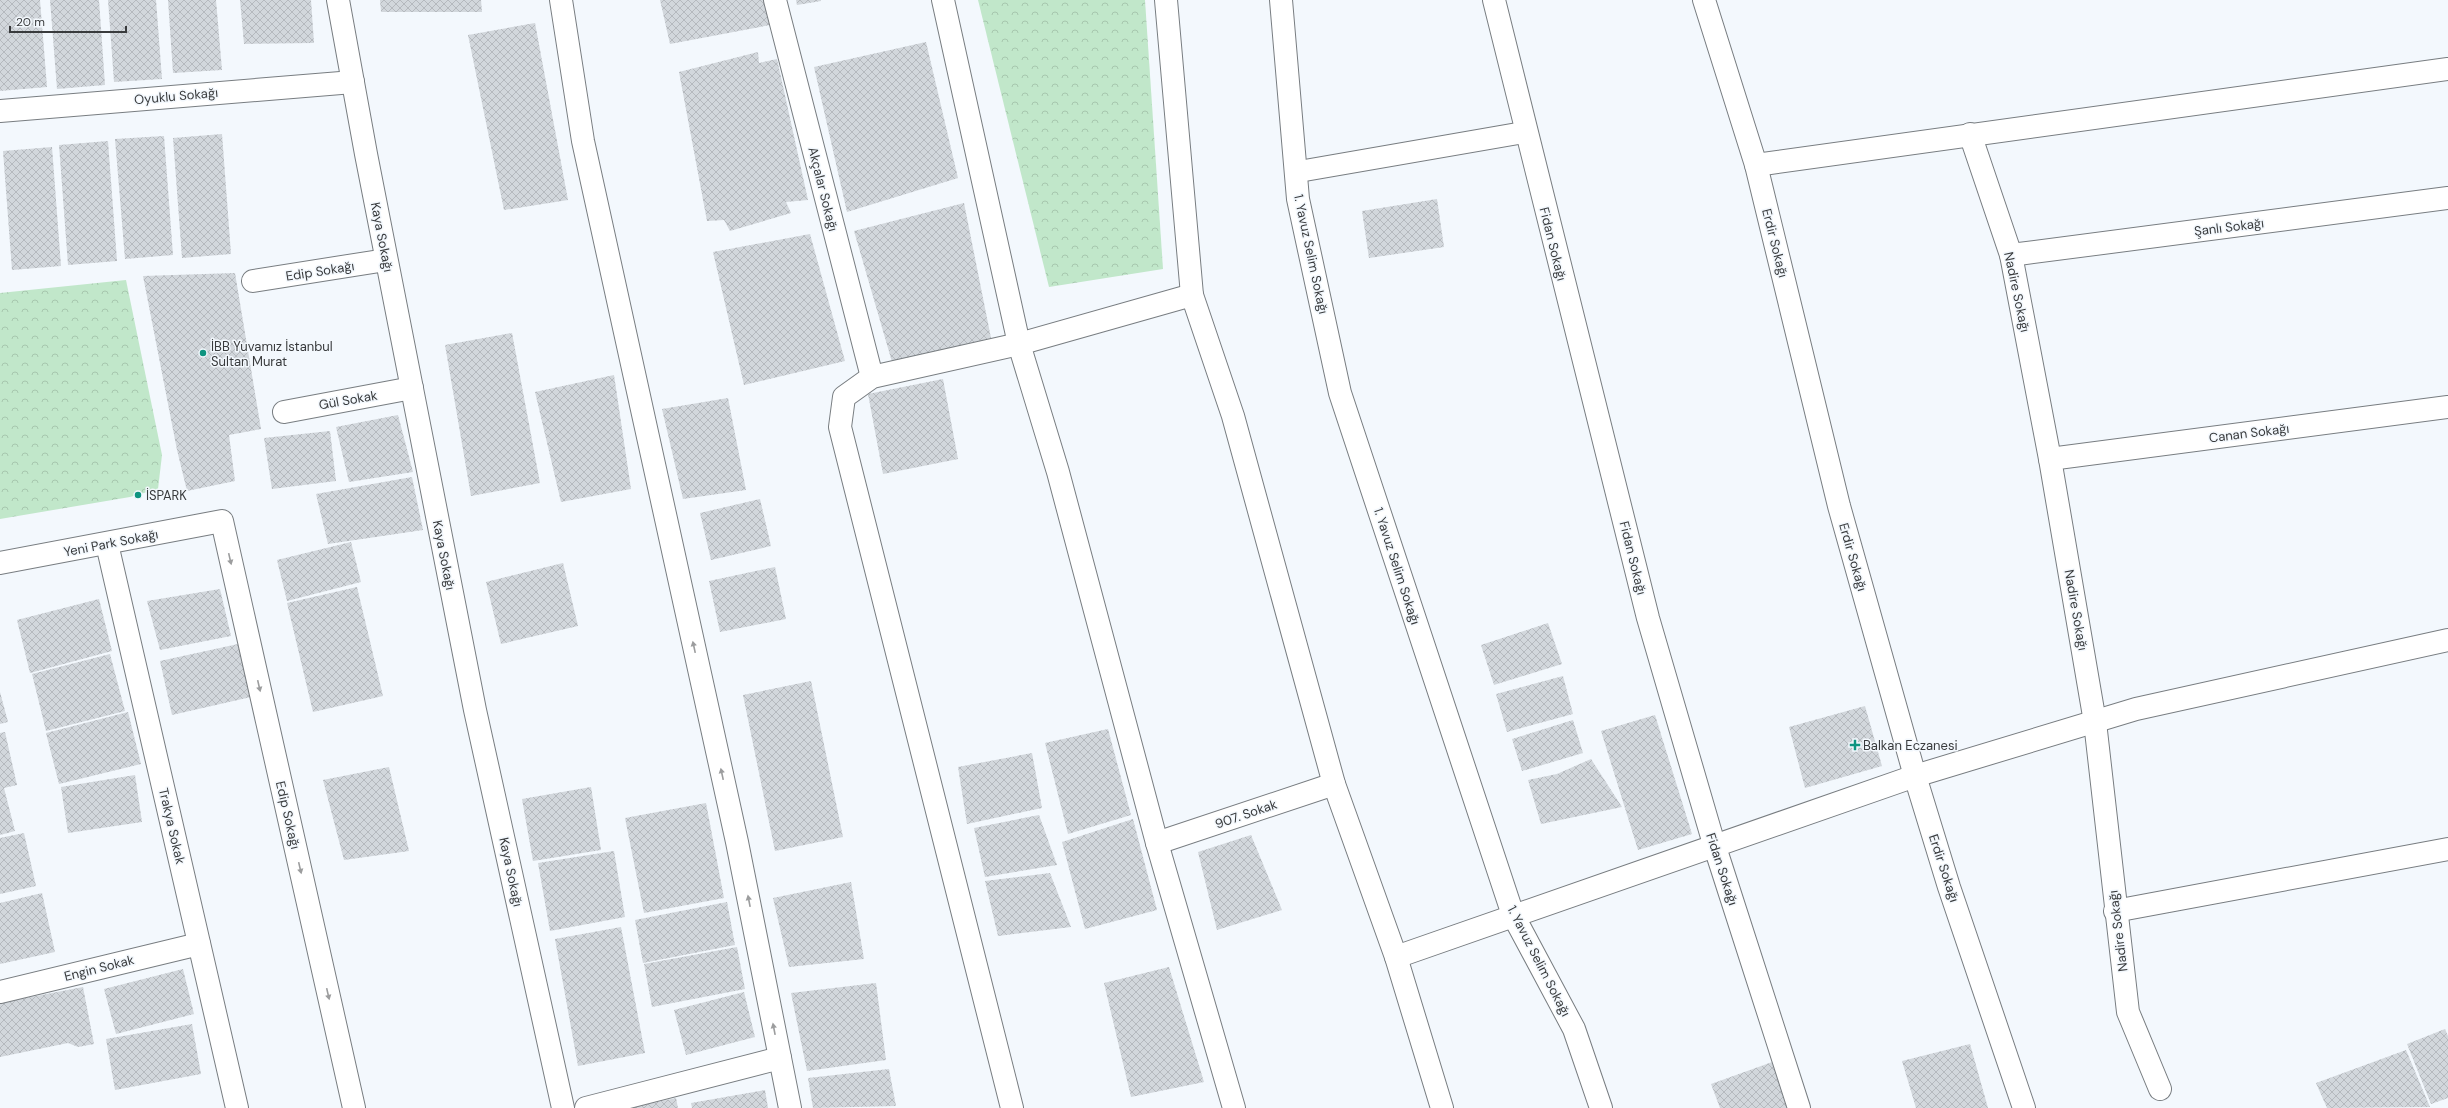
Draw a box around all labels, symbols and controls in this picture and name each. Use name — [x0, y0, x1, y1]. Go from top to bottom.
scale bar — [10, 8, 126, 34]
text: 20 m — [16, 14, 45, 30]
street label: Oyuklu Sokağı — [133, 84, 219, 108]
street label: Akçalar Sokağı — [804, 145, 842, 233]
street label: 1. Yavuz Selim Sokağı — [1290, 192, 1332, 316]
street label: Kaya Sokağı — [367, 201, 397, 273]
street label: Fidan Sokağı — [1536, 205, 1570, 283]
street label: Erdir Sokağı — [1758, 207, 1792, 279]
street label: Şanlı Sokağı — [2193, 214, 2265, 240]
street label: Nadire Sokağı — [2000, 250, 2034, 334]
street label: Edip Sokağı — [285, 257, 355, 285]
place label: İBB Yuvamız İstanbul Sultan Murat — [211, 338, 333, 370]
marker: İBB Yuvamız İstanbul Sultan Murat — [198, 348, 208, 358]
street label: Gül Sokak — [317, 386, 379, 413]
street label: Canan Sokağı — [2208, 420, 2290, 446]
place label: İSPARK — [146, 487, 187, 504]
marker: İSPARK — [133, 490, 143, 500]
street label: 1. Yavuz Selim Sokağı — [1370, 505, 1424, 627]
street label: Kaya Sokağı — [429, 519, 459, 591]
street label: Fidan Sokağı — [1616, 519, 1650, 597]
street label: Erdir Sokağı — [1835, 521, 1871, 593]
street label: Yeni Park Sokağı — [62, 526, 160, 560]
one-way arrow — [228, 553, 234, 566]
street label: Nadire Sokağı — [2061, 568, 2091, 652]
one-way arrow — [691, 641, 697, 653]
one-way arrow — [256, 680, 262, 692]
place label: Balkan Eczanesi — [1863, 737, 1958, 754]
marker: Balkan Eczanesi — [1850, 740, 1860, 750]
one-way arrow — [719, 768, 725, 780]
street label: Edip Sokağı — [272, 779, 304, 851]
street label: Trakya Sokak — [155, 786, 189, 866]
street label: 907. Sokak — [1213, 795, 1280, 833]
street label: Fidan Sokağı — [1702, 831, 1742, 907]
street label: Erdir Sokağı — [1925, 832, 1963, 904]
street label: Kaya Sokağı — [495, 836, 527, 908]
one-way arrow — [297, 861, 303, 874]
street label: Nadire Sokağı — [2105, 889, 2131, 973]
one-way arrow — [746, 895, 752, 907]
street label: 1. Yavuz Selim Sokağı — [1504, 903, 1574, 1019]
street label: Engin Sokak — [62, 951, 136, 985]
one-way arrow — [326, 988, 332, 1001]
one-way arrow — [771, 1023, 777, 1035]

